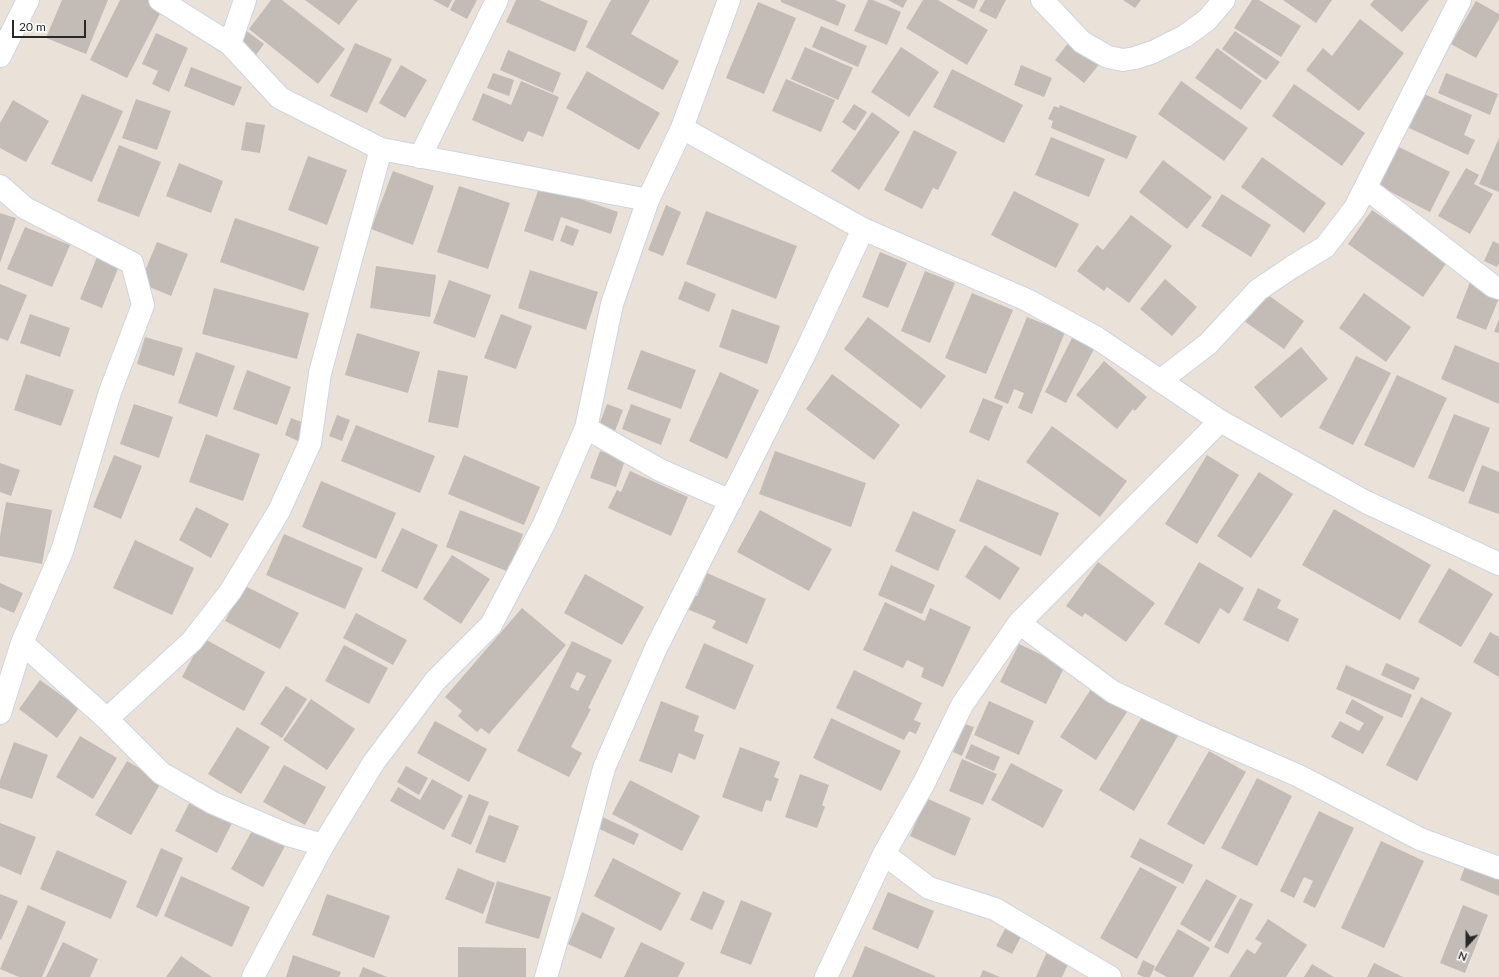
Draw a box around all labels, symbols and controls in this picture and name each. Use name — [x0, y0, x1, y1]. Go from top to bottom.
scale bar — [14, 12, 88, 38]
text: 20 m — [19, 19, 46, 34]
north arrow — [1447, 925, 1487, 965]
text: N — [1456, 949, 1469, 964]

